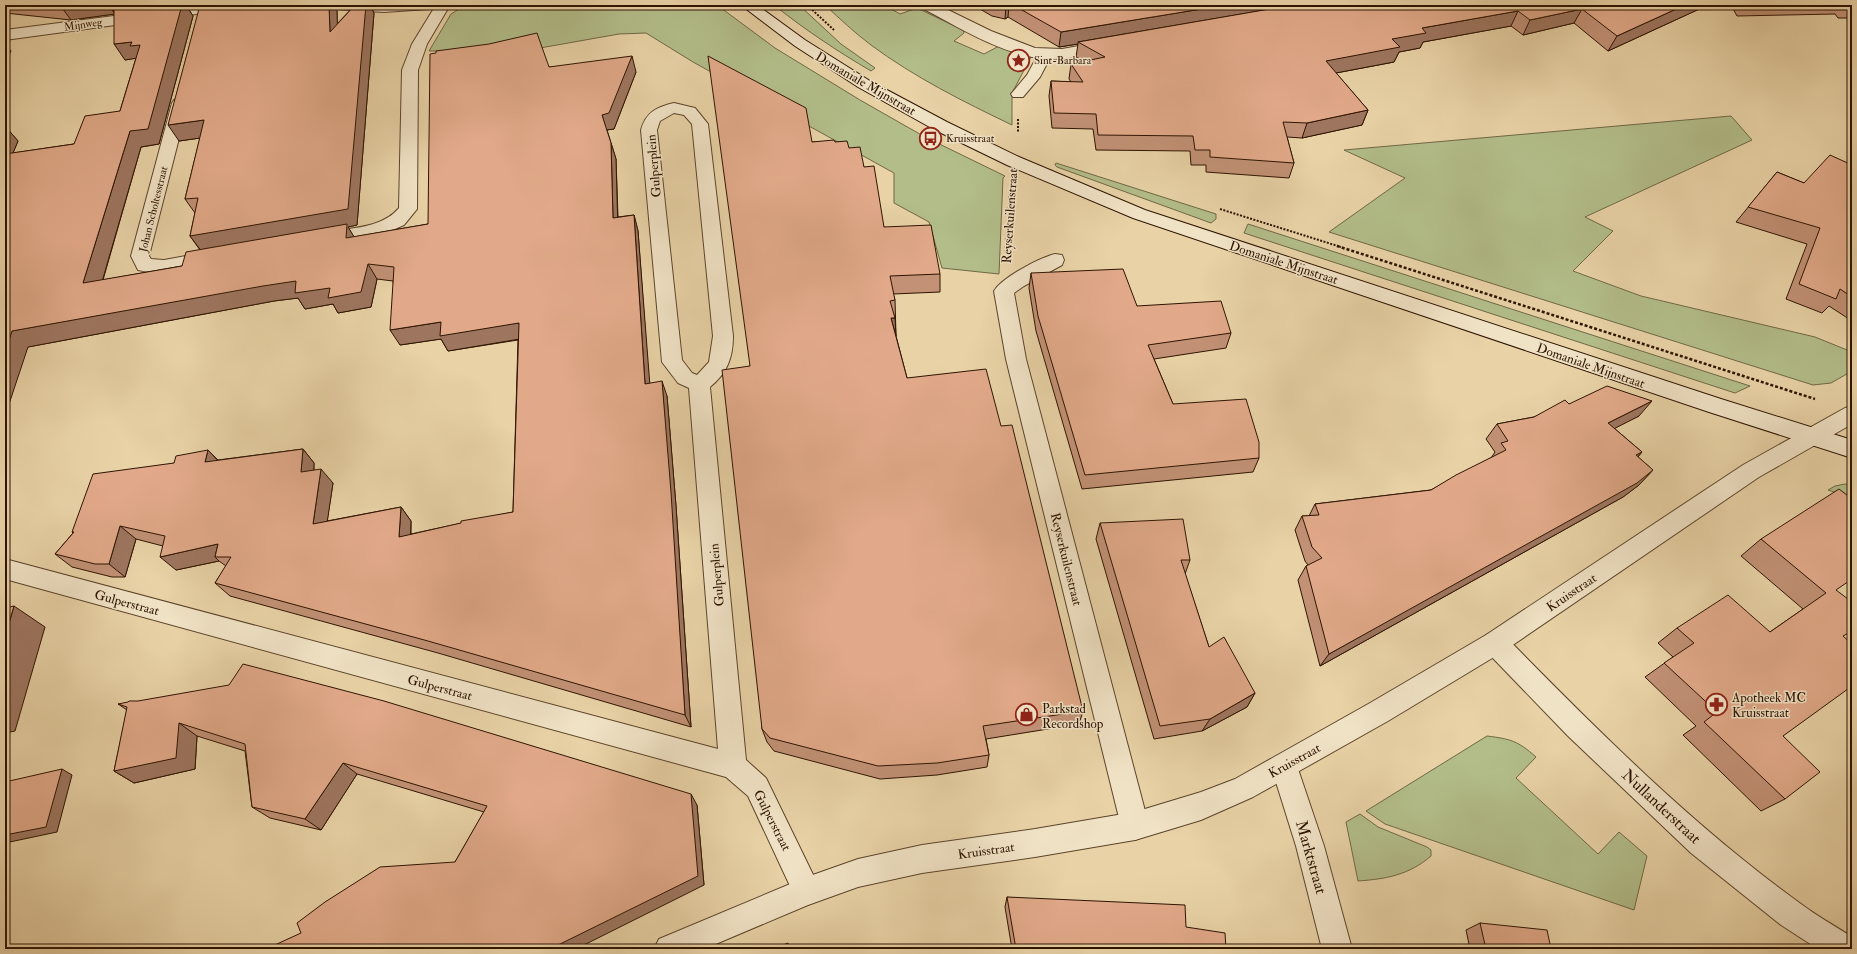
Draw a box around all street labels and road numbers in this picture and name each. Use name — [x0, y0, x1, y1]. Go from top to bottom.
street label: Mijnweg — [63, 15, 104, 35]
street label: Domaniale Mijnstraat — [812, 49, 919, 119]
street label: Gulperplein — [643, 133, 666, 198]
street label: Johan Scholtesstraat — [136, 164, 172, 255]
street label: Reyserkuilenstraat — [999, 168, 1022, 264]
street label: Domaniale Mijnstraat — [1227, 238, 1340, 288]
street label: Domaniale Mijnstraat — [1534, 340, 1647, 392]
street label: Reyserkuilenstraat — [1046, 511, 1085, 608]
street label: Gulperplein — [706, 542, 729, 607]
street label: Kruisstraat — [1543, 570, 1600, 615]
street label: Gulperstraat — [92, 587, 161, 620]
street label: Gulperstraat — [405, 672, 474, 705]
street label: Kruisstraat — [1266, 740, 1323, 782]
street label: Nullanderstraat — [1618, 765, 1705, 848]
street label: Gulperstraat — [749, 787, 794, 854]
street label: Marktstraat — [1291, 818, 1331, 896]
street label: Kruisstraat — [957, 839, 1015, 863]

